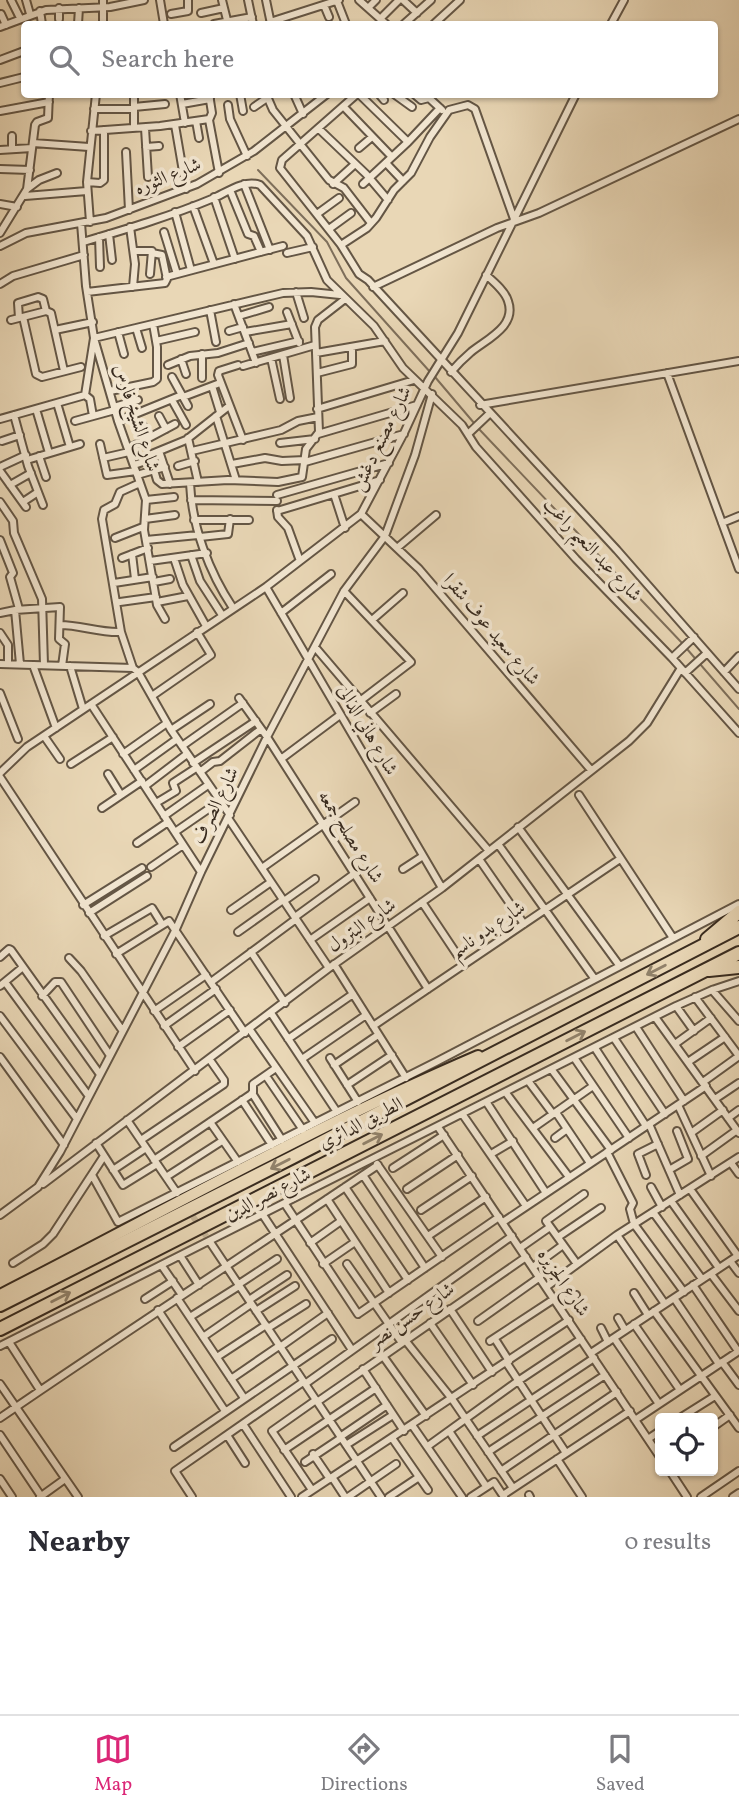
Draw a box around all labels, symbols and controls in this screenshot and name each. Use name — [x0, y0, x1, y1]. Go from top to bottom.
search box — [21, 21, 718, 98]
icon: search — [45, 41, 83, 79]
text: Search here — [101, 42, 234, 78]
street label: شارع الثوره — [131, 152, 206, 203]
street label: شارع الشيخ فارس — [103, 361, 166, 476]
street label: شارع مصنع دغش — [345, 382, 421, 497]
street label: شارع عبد النعيم راغب — [533, 492, 647, 611]
street label: شارع سعيد عوف شقرا — [436, 569, 546, 692]
street label: شارع هاني الدالى — [330, 680, 404, 781]
street label: شارع الصرف — [186, 763, 247, 849]
street label: شارع مصلح جمعه — [308, 785, 389, 890]
street label: شارع البترول — [322, 893, 402, 960]
street label: شارع بدو ناسم — [445, 895, 534, 969]
one-way arrow — [647, 963, 667, 977]
one-way arrow — [565, 1029, 586, 1043]
street label: الطريق الدائري — [314, 1092, 408, 1157]
one-way arrow — [362, 1132, 383, 1146]
one-way arrow — [270, 1157, 291, 1171]
street label: شارع نصر الدين — [220, 1162, 316, 1229]
street label: شارع الجزيره — [530, 1244, 595, 1323]
street label: شارع حسن نصر — [362, 1277, 461, 1357]
one-way arrow — [50, 1290, 71, 1304]
map controls — [655, 1413, 718, 1476]
button: locate — [655, 1413, 718, 1476]
text: Nearby — [28, 1522, 130, 1564]
text: 0 results — [624, 1527, 711, 1559]
tab: Map — [94, 1730, 132, 1798]
tab: Directions — [321, 1730, 408, 1798]
tab: Saved — [596, 1730, 645, 1798]

